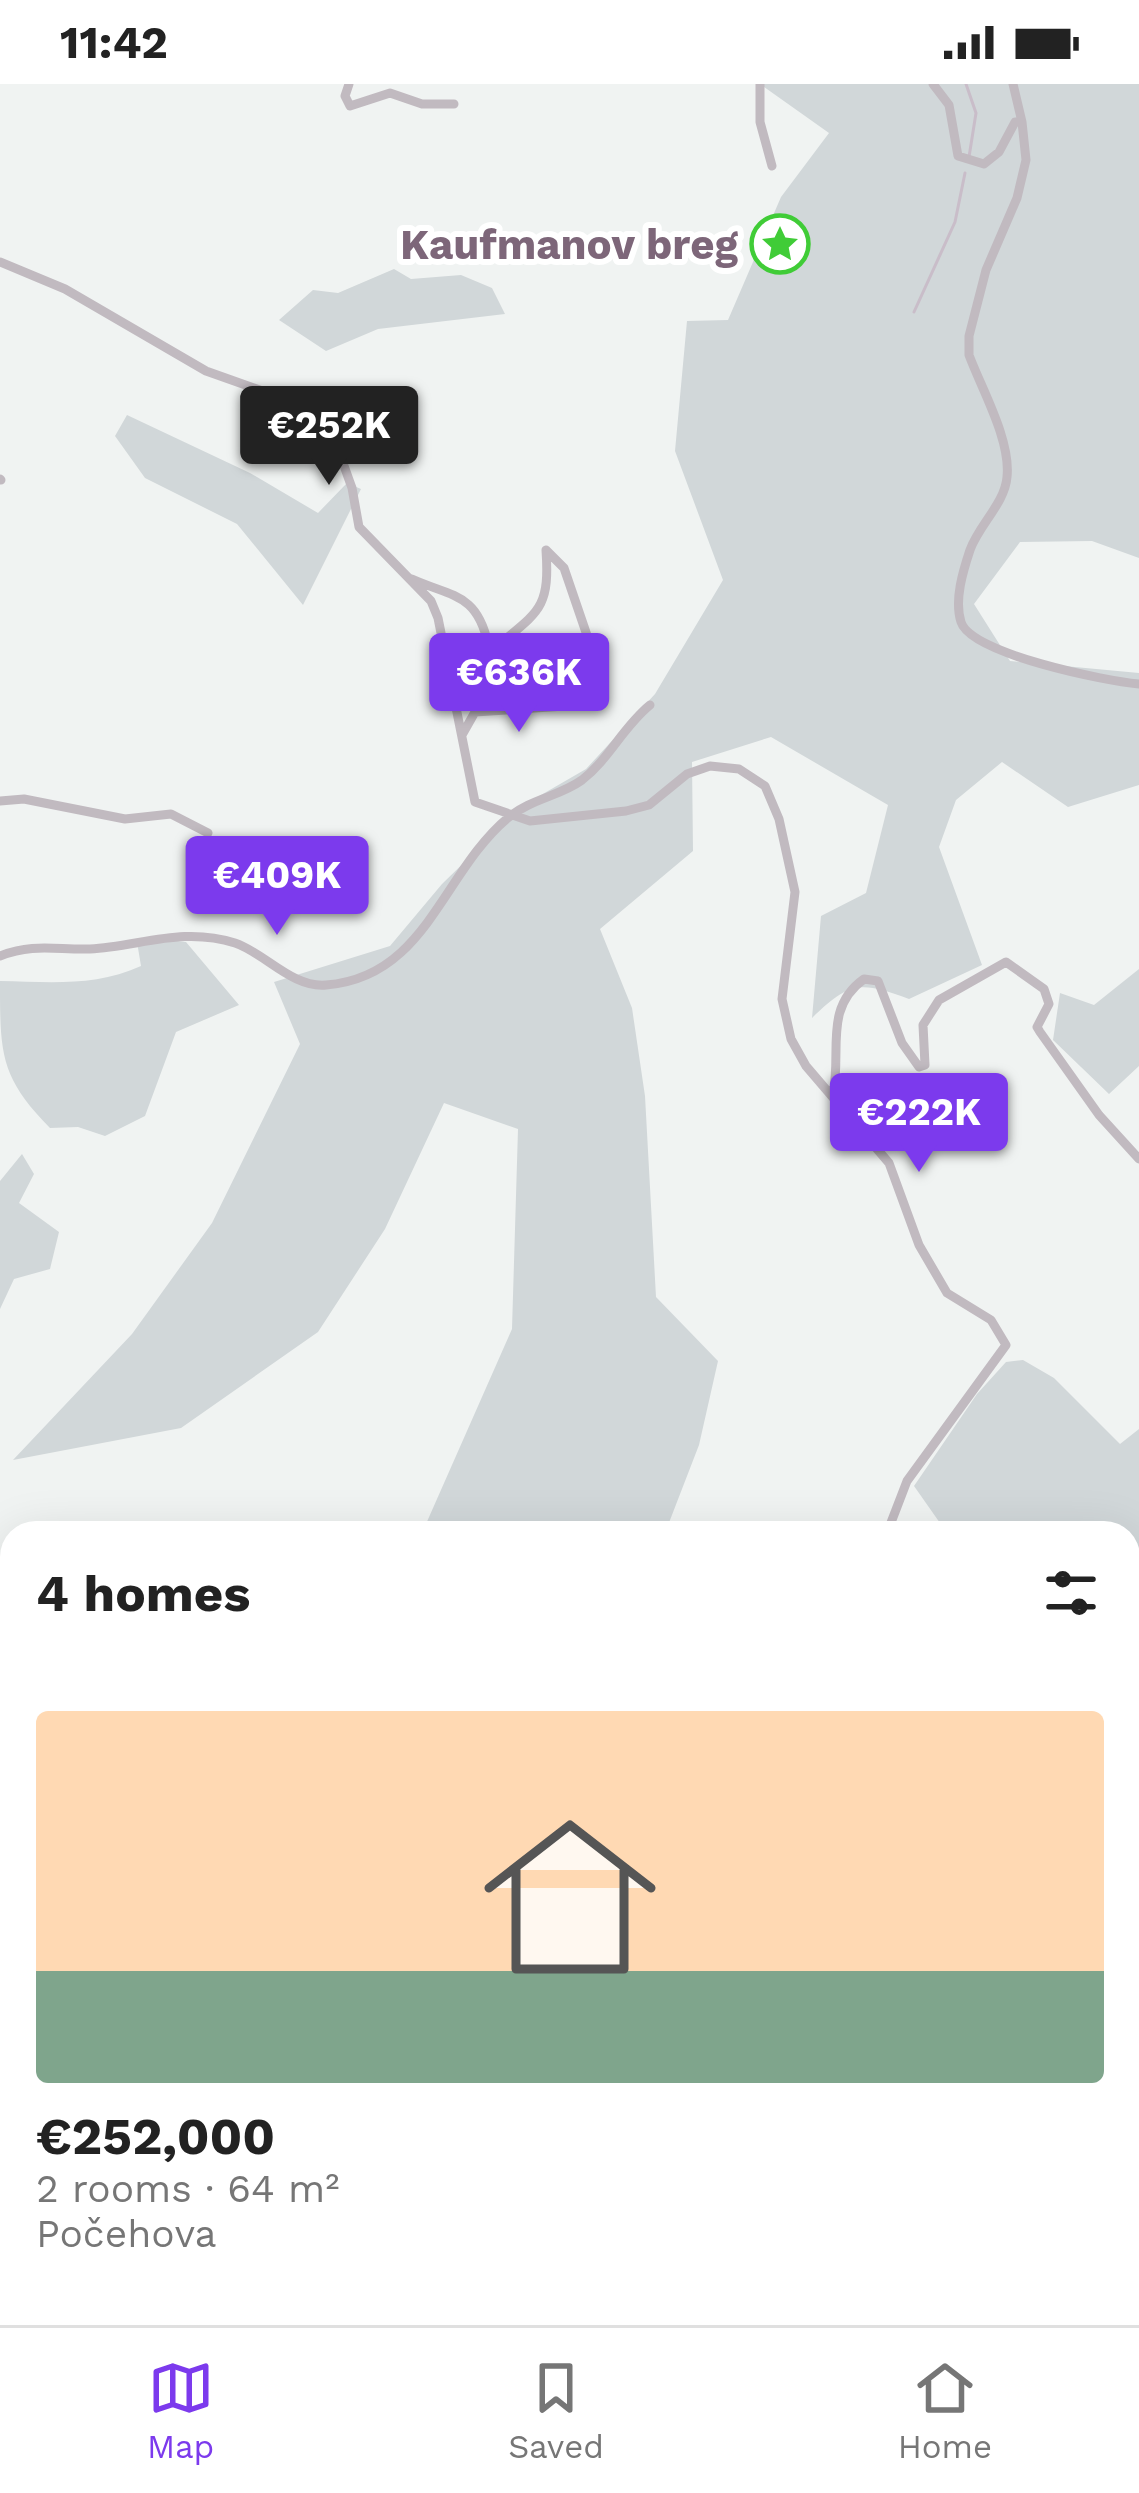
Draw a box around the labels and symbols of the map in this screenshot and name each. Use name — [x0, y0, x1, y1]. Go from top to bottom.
place icon: Kaufmanov breg — [749, 213, 811, 275]
place label: Kaufmanov breg — [400, 220, 738, 269]
pin: €252K — [245, 386, 413, 488]
pin: €636K — [435, 633, 603, 735]
pin: €409K — [193, 836, 361, 938]
pin: €222K — [835, 1073, 1003, 1175]

